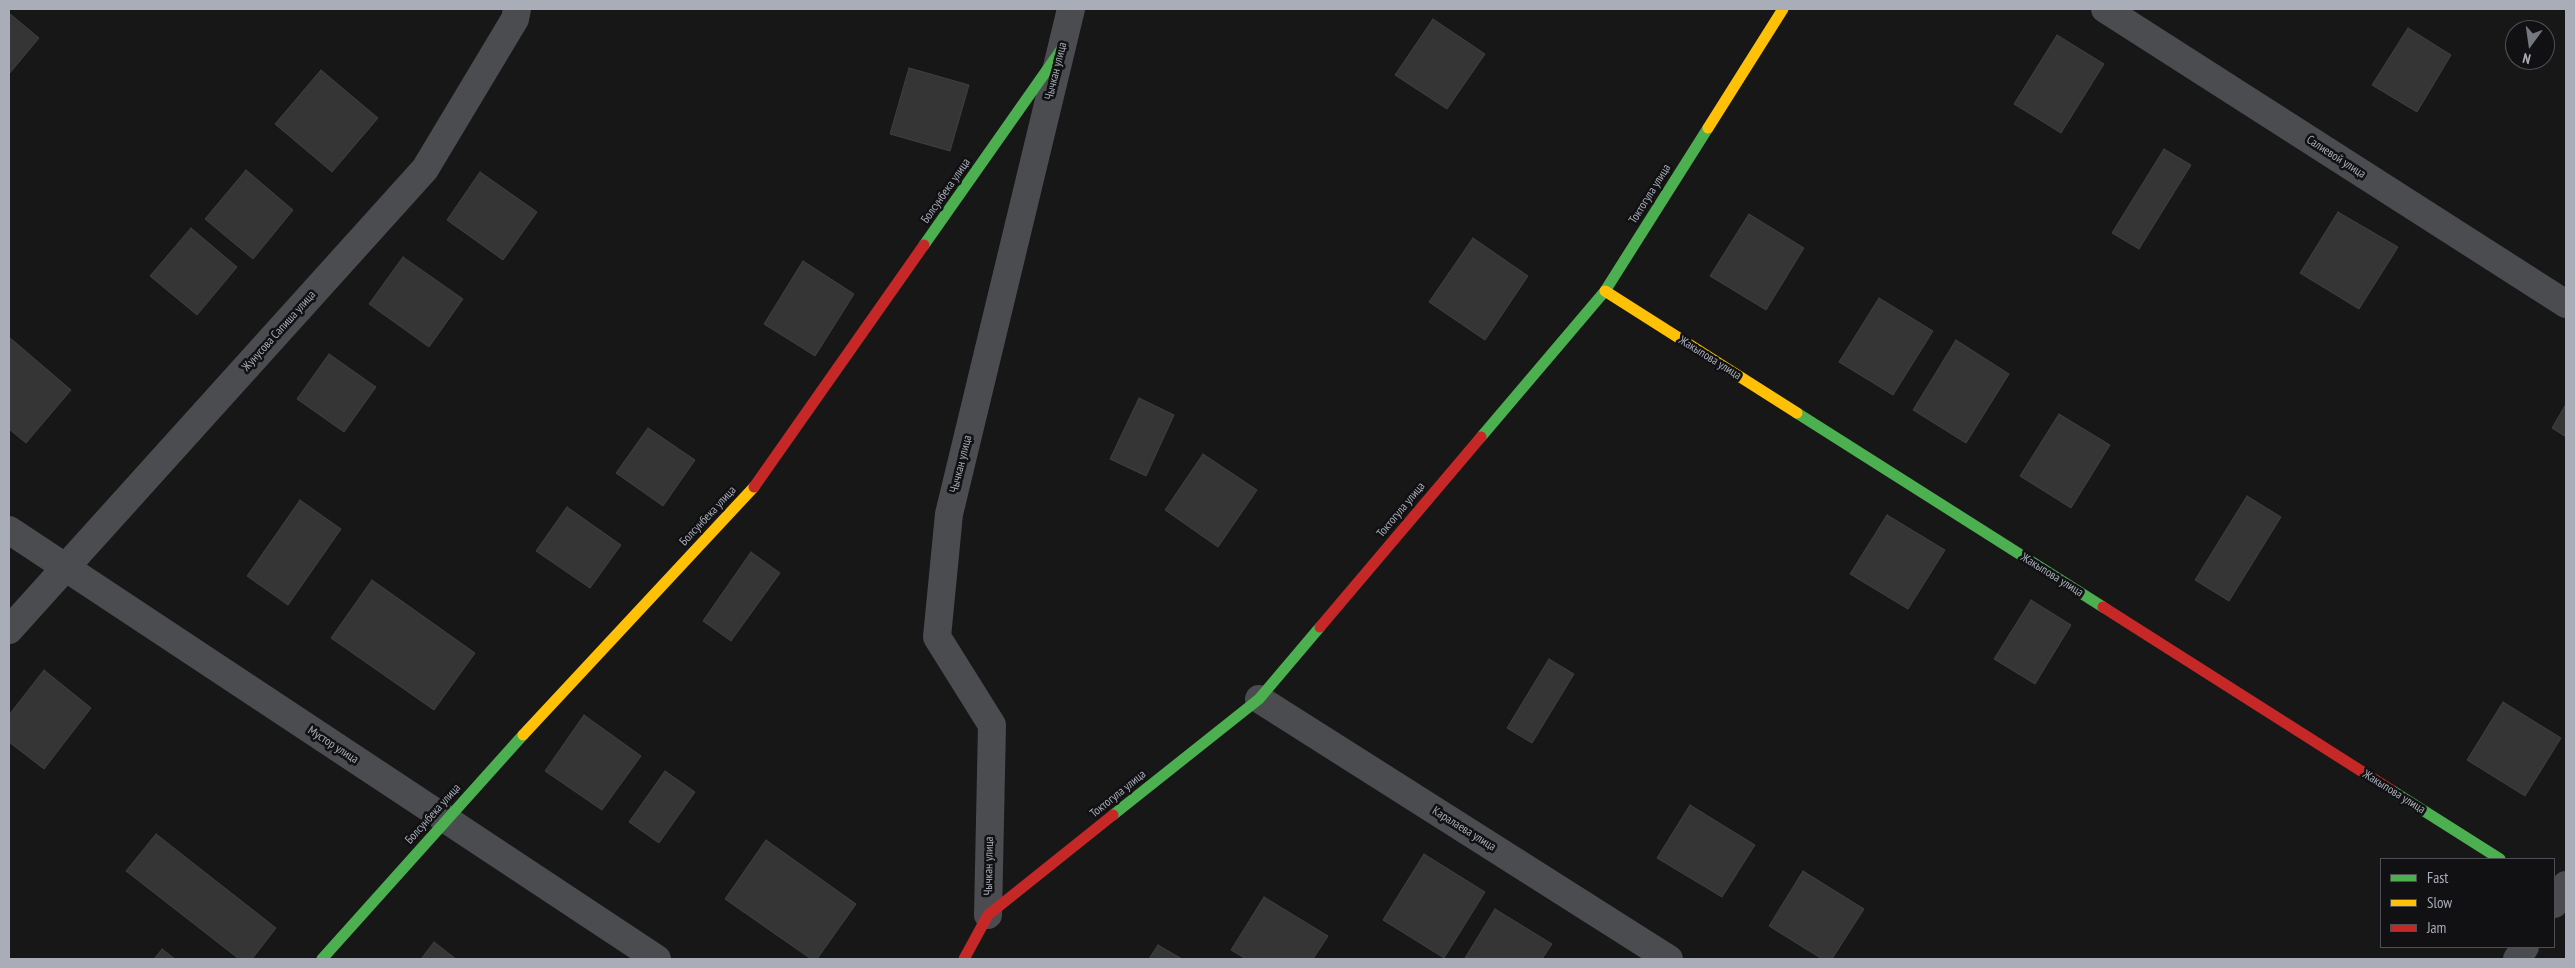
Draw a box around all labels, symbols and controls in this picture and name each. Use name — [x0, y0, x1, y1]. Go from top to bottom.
north arrow — [2505, 20, 2555, 70]
street label: Чычкан улица — [1042, 41, 1070, 101]
text: N — [2521, 49, 2532, 68]
street label: Салиевой улица — [2304, 132, 2368, 182]
street label: Болсунбека улица — [918, 156, 974, 226]
street label: Токтогула улица — [1626, 162, 1674, 226]
street label: Жунусова Сапиша улица — [239, 288, 319, 374]
street label: Жакыпова улица — [1676, 333, 1744, 383]
street label: Чычкан улица — [947, 434, 975, 494]
street label: Токтогула улица — [1374, 479, 1428, 541]
street label: Болсунбека улица — [677, 483, 739, 549]
street label: Жакыпова улица — [2018, 550, 2086, 600]
street label: Мустор улица — [305, 723, 361, 767]
street label: Токтогула улица — [1087, 767, 1149, 821]
street label: Жакыпова улица — [2360, 767, 2428, 817]
street label: Болсунбека улица — [402, 781, 464, 847]
street label: Каралаева улица — [1430, 804, 1498, 854]
street label: Чычкан улица — [981, 836, 997, 896]
legend — [2380, 858, 2555, 948]
text: Fast — [2427, 868, 2448, 887]
text: Slow — [2427, 893, 2452, 912]
text: Jam — [2427, 918, 2446, 937]

